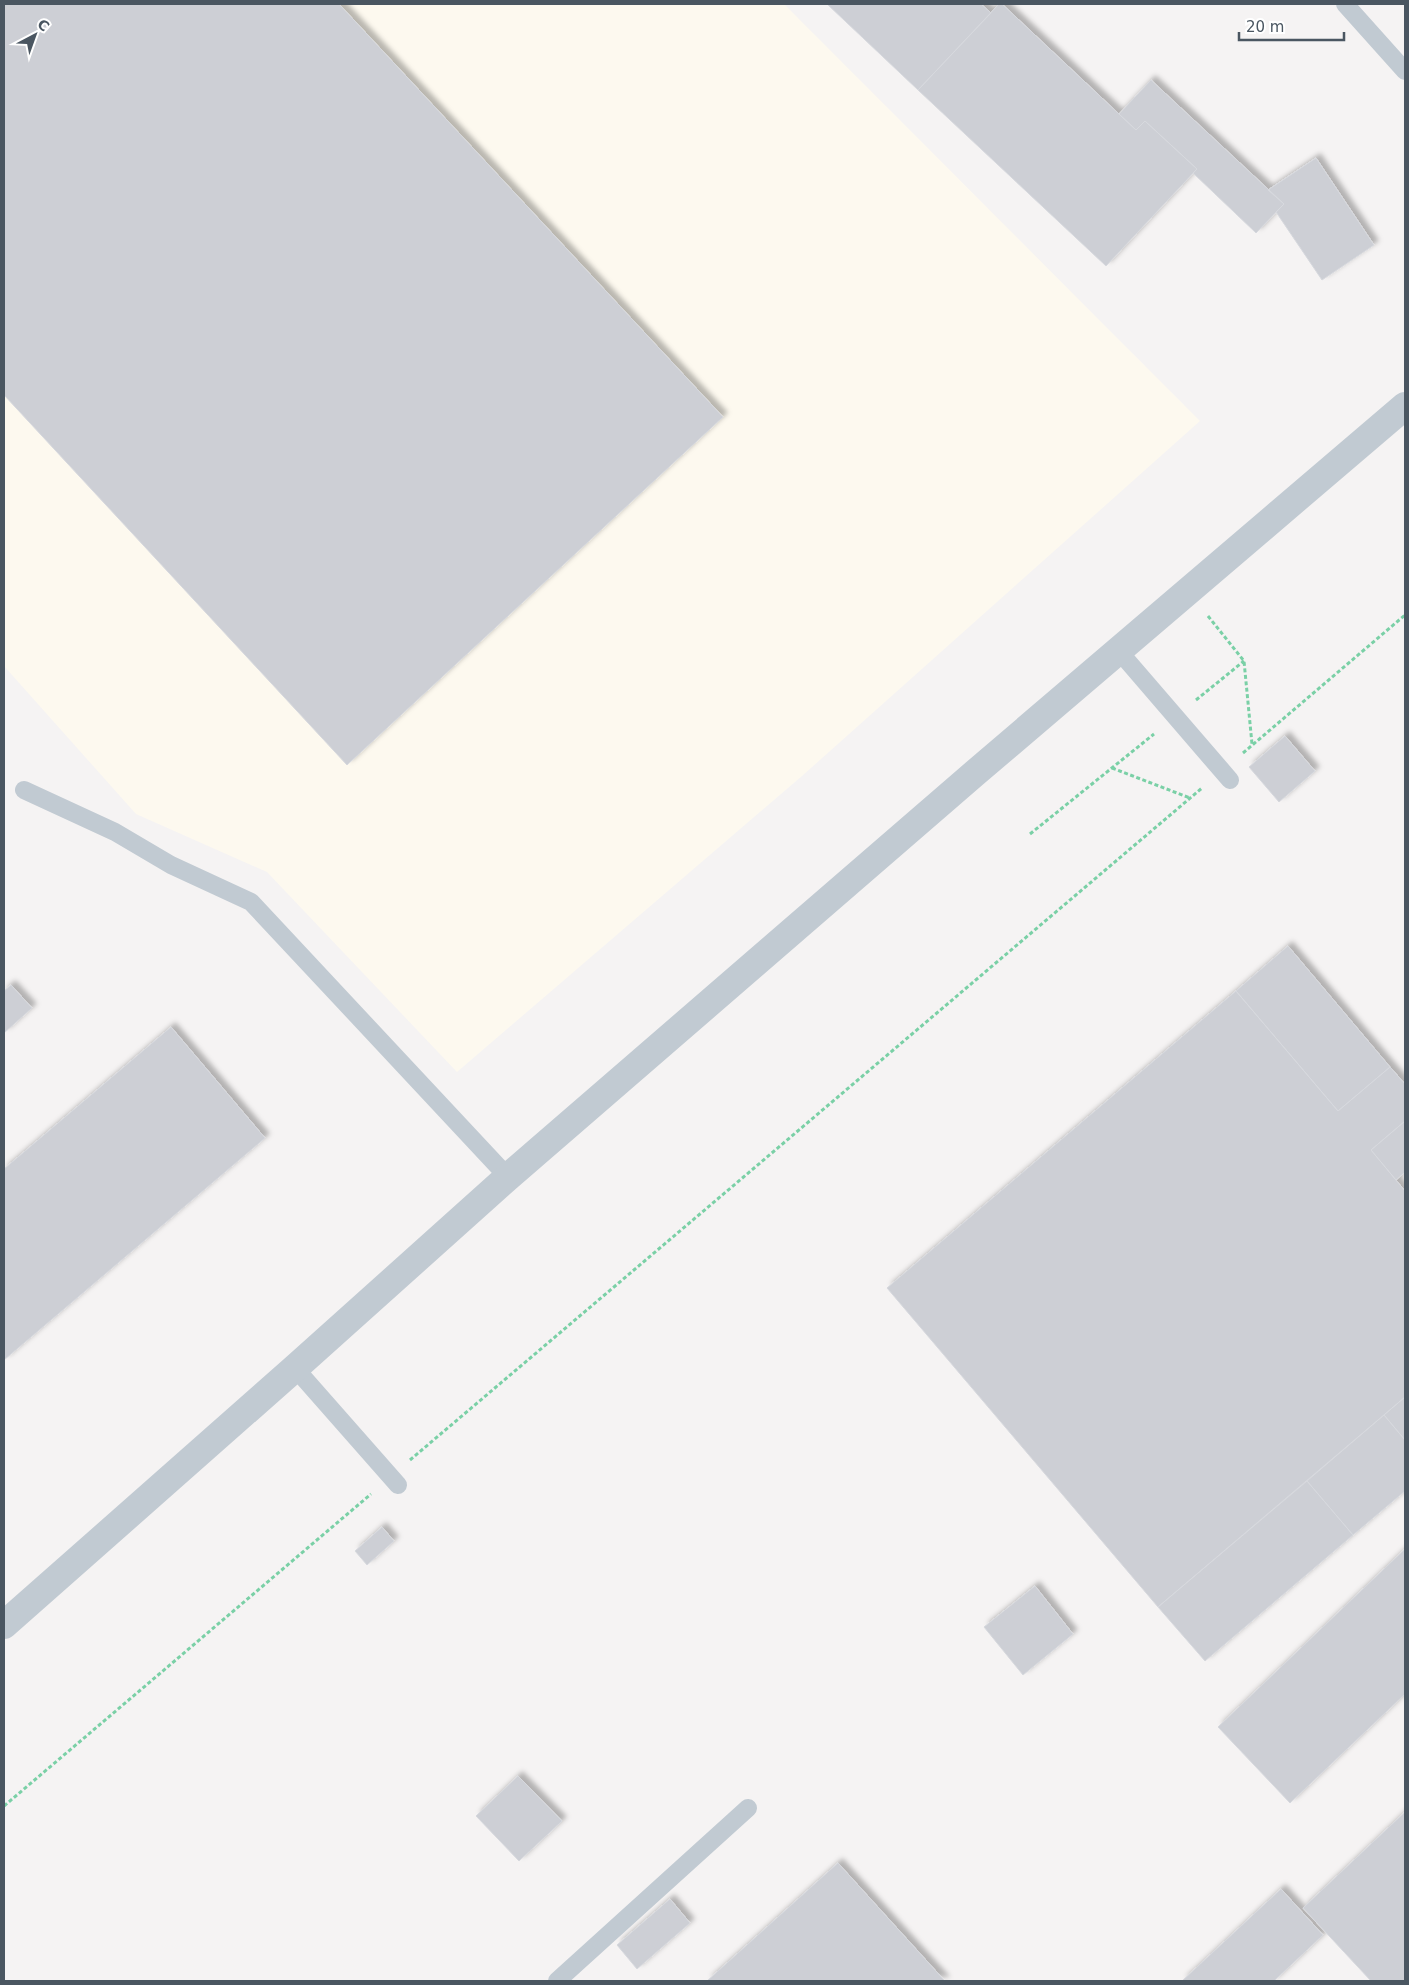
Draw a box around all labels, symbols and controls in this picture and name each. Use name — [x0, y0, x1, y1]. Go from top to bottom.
north arrow — [10, 10, 60, 60]
scale bar — [1239, 10, 1344, 42]
text: С — [34, 16, 53, 35]
text: 20 m — [1246, 18, 1284, 36]

